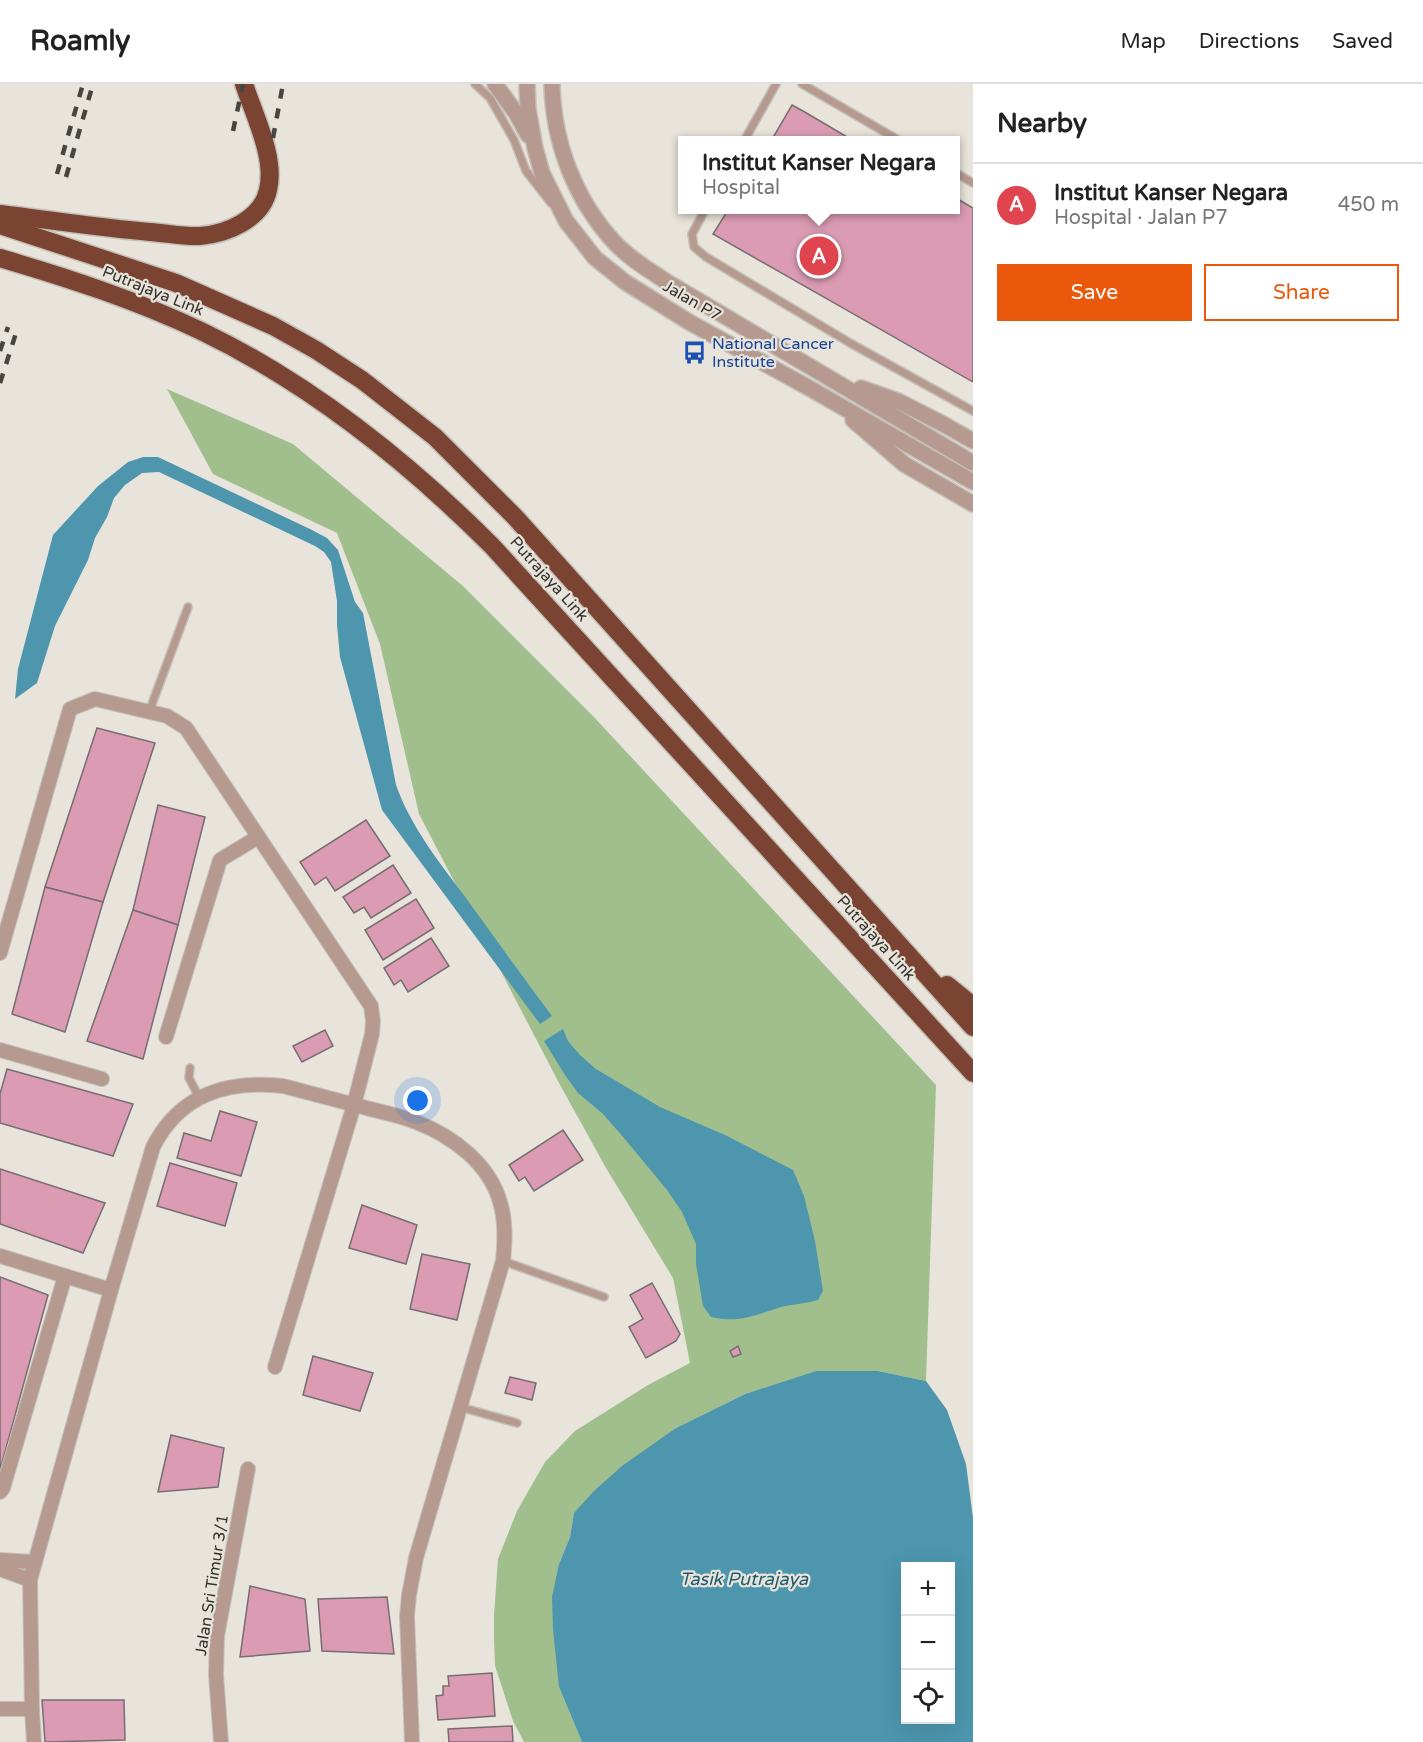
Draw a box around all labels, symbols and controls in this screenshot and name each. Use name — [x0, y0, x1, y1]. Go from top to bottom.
text: Roamly — [30, 24, 130, 58]
text: Map — [1120, 29, 1166, 54]
text: Directions — [1199, 29, 1299, 54]
text: Saved — [1332, 29, 1393, 54]
text: Nearby — [997, 108, 1087, 139]
popup — [678, 136, 960, 214]
text: Institut Kanser Negara — [702, 150, 936, 176]
text: Hospital — [702, 176, 780, 200]
text: Institut Kanser Negara — [1054, 180, 1288, 206]
text: A — [1009, 193, 1024, 217]
text: 450 m — [1338, 193, 1399, 217]
text: Hospital · Jalan P7 — [1054, 206, 1228, 230]
pin: A — [800, 234, 838, 279]
street label: Putrajaya Link — [99, 262, 207, 321]
button: Save — [997, 264, 1192, 321]
button: Share — [1204, 264, 1399, 321]
street label: Jalan P7 — [659, 276, 725, 326]
place label: National Cancer Institute — [712, 334, 835, 372]
bus stop icon: National Cancer Institute — [681, 340, 707, 366]
street label: Putrajaya Link — [505, 532, 593, 626]
street label: Putrajaya Link — [832, 891, 920, 985]
your location — [403, 1086, 432, 1115]
street label: Jalan Sri Timur 3/1 — [191, 1513, 233, 1657]
map controls — [901, 1562, 955, 1724]
button: + — [901, 1562, 955, 1616]
water label: Tasik Putrajaya — [680, 1568, 809, 1590]
button: − — [901, 1616, 955, 1670]
button: locate — [901, 1670, 955, 1724]

